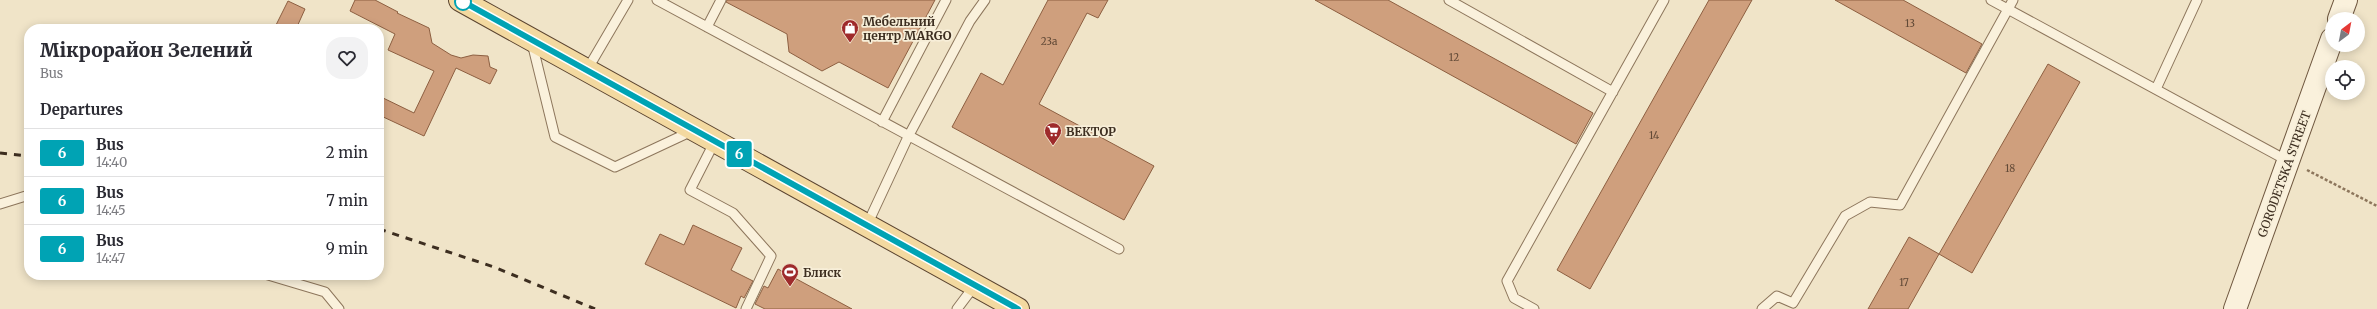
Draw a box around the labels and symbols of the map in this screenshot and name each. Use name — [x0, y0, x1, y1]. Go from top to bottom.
unlabelled marker — [454, 0, 472, 11]
north arrow — [2325, 12, 2365, 52]
place label: Мебельний центр MARGO — [863, 14, 952, 43]
house number: 13 — [1905, 17, 1915, 30]
shop icon: Мебельний центр MARGO — [840, 18, 860, 43]
house number: 23а — [1041, 35, 1058, 48]
house number: 12 — [1449, 51, 1459, 64]
street label: GORODETSKA STREET — [2254, 108, 2314, 239]
supermarket icon: ВЕКТОР — [1043, 121, 1063, 146]
place label: ВЕКТОР — [1066, 124, 1116, 139]
house number: 14 — [1649, 129, 1659, 142]
line badge: 6 — [726, 141, 752, 167]
house number: 18 — [2005, 162, 2015, 175]
sports icon: Блиск — [780, 262, 800, 287]
place label: Блиск — [803, 265, 841, 280]
house number: 17 — [1899, 276, 1909, 289]

